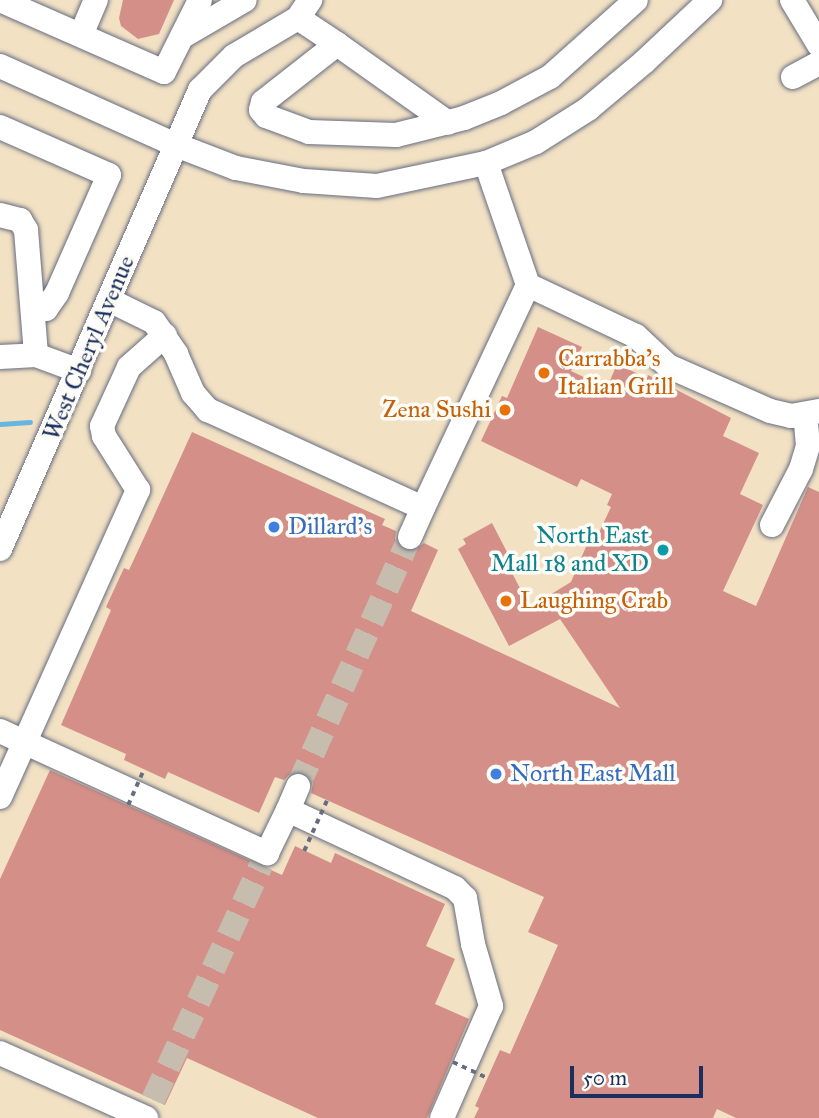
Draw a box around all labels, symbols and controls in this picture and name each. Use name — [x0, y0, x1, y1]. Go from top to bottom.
street label: West Cheryl Avenue — [37, 251, 141, 445]
place label: Carrabba's Italian Grill — [558, 345, 674, 401]
marker: Carrabba's Italian Grill — [536, 365, 552, 381]
place label: Zena Sushi — [382, 396, 491, 424]
marker: Zena Sushi — [497, 402, 513, 418]
place label: Dillard's — [288, 513, 372, 541]
marker: Dillard's — [266, 519, 282, 535]
place label: North East Mall 18 and XD — [491, 522, 649, 578]
marker: North East Mall 18 and XD — [655, 542, 671, 558]
place label: Laughing Crab — [520, 587, 668, 615]
marker: Laughing Crab — [498, 593, 514, 609]
place label: North East Mall — [510, 760, 676, 788]
marker: North East Mall — [488, 766, 504, 782]
scale bar — [574, 1052, 707, 1096]
text: 50 m — [583, 1065, 627, 1091]

